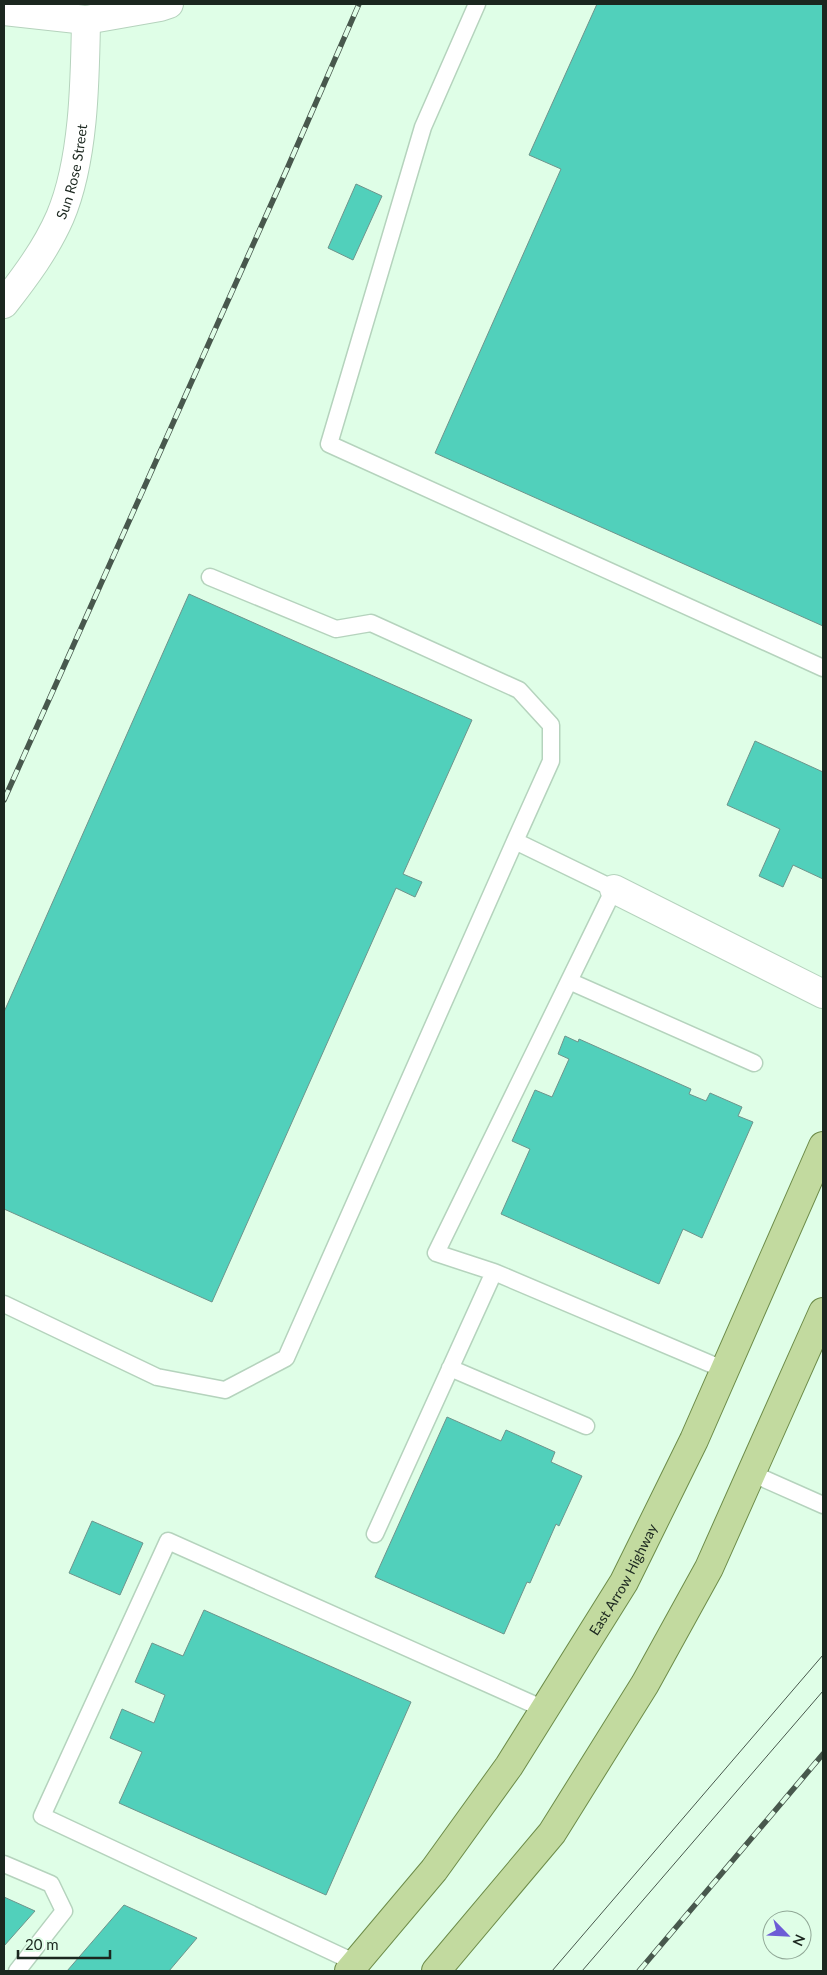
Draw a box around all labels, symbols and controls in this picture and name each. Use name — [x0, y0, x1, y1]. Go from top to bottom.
street label: Sun Rose Street — [52, 123, 90, 221]
street label: East Arrow Highway — [585, 1520, 660, 1638]
north arrow — [762, 1910, 812, 1960]
scale bar — [18, 1928, 110, 1960]
text: N — [789, 1932, 809, 1949]
text: 20 m — [25, 1935, 59, 1953]

